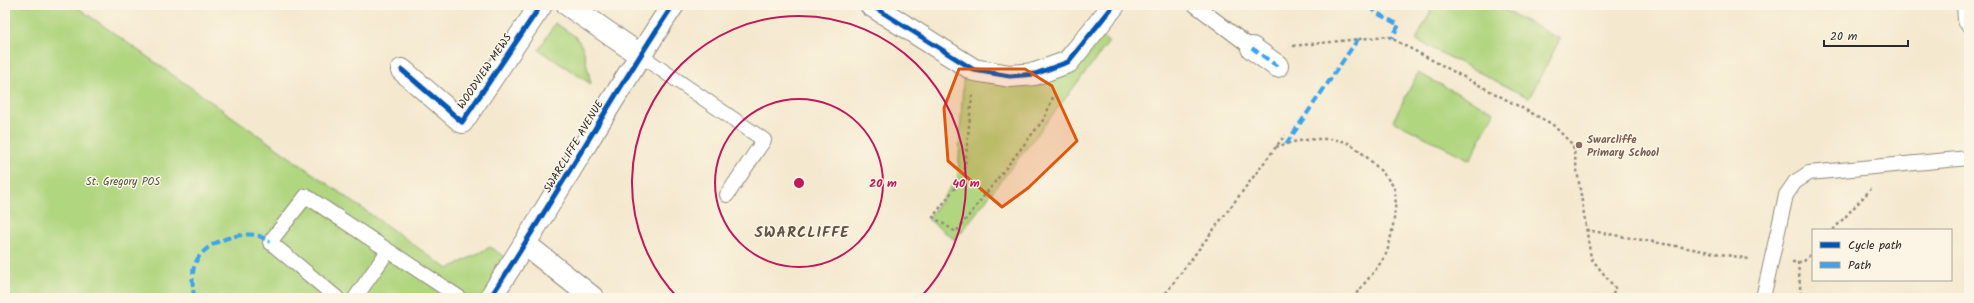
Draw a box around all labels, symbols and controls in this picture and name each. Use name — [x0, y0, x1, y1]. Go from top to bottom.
scale bar — [1824, 22, 1908, 48]
text: 20 m — [1830, 27, 1858, 46]
street label: WOODVIEW MEWS — [453, 30, 517, 113]
street label: SWARCLIFFE AVENUE — [539, 96, 609, 196]
place label: Swarcliffe Primary School — [1587, 131, 1659, 162]
marker: Swarcliffe Primary School — [1574, 140, 1584, 150]
park label: St. Gregory POS — [86, 173, 160, 191]
text: 20 m — [869, 174, 897, 193]
text: 40 m — [952, 174, 980, 193]
centre of rings — [792, 176, 806, 190]
district label: SWARCLIFFE — [754, 221, 850, 245]
legend — [1812, 229, 1952, 281]
text: Cycle path — [1848, 236, 1902, 255]
text: Path — [1848, 256, 1871, 275]

